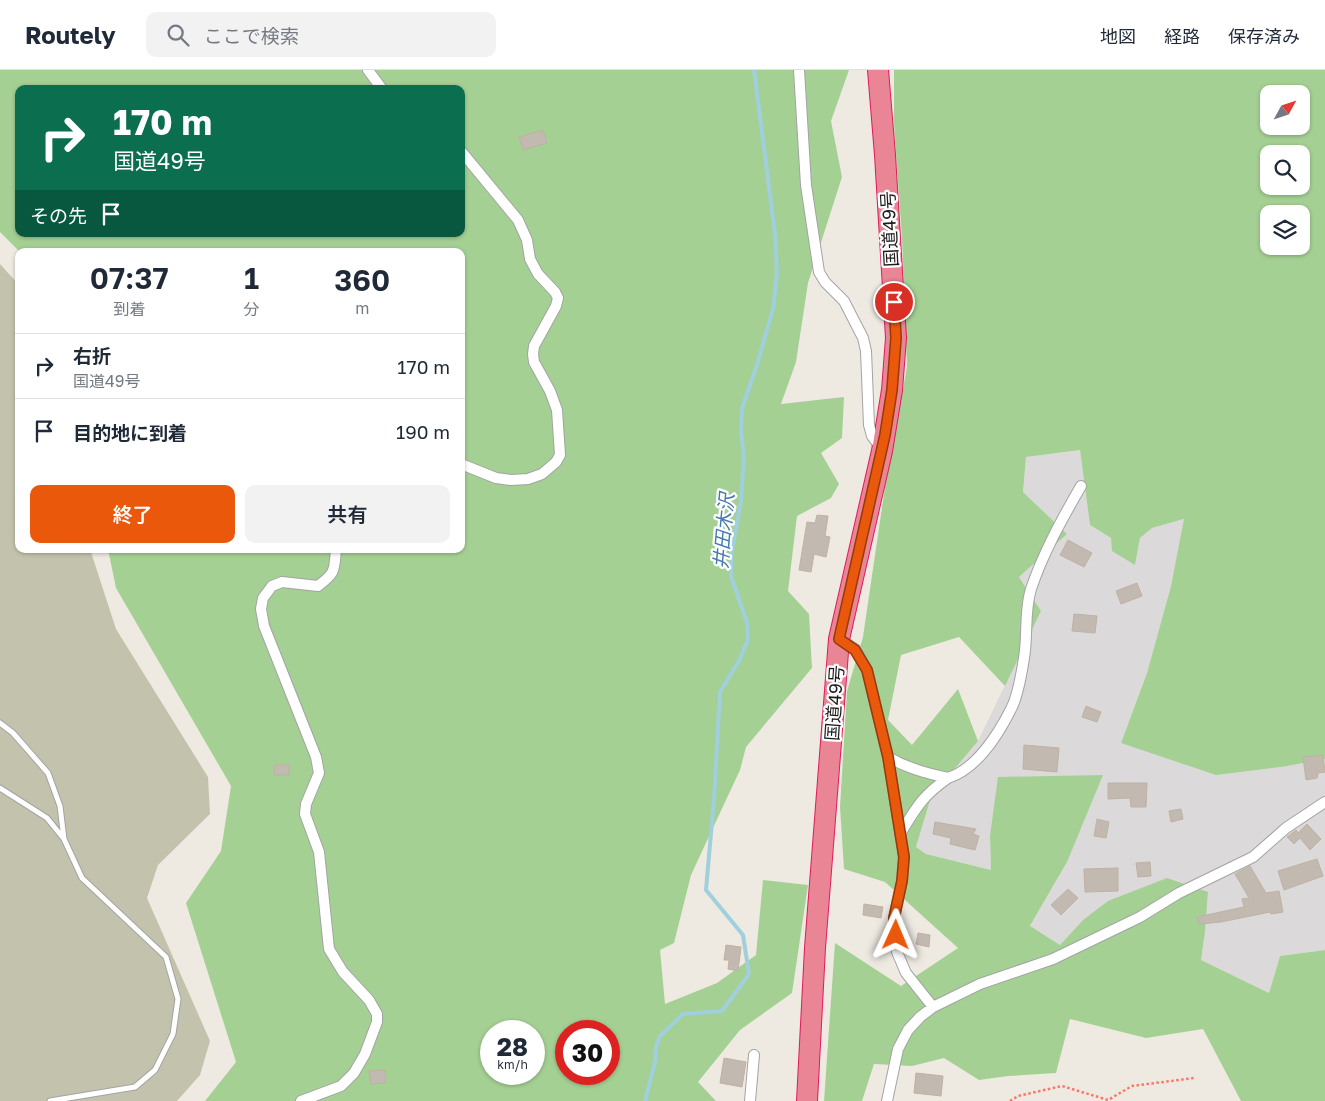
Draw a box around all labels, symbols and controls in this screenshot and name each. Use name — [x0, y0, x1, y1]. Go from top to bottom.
search box — [146, 12, 496, 57]
text: Routely — [25, 20, 116, 49]
icon: search — [164, 21, 192, 49]
text: ここで検索 — [204, 24, 299, 47]
text: 地図 — [1100, 25, 1136, 47]
text: 経路 — [1164, 25, 1200, 47]
text: 保存済み — [1228, 25, 1300, 47]
north arrow — [1260, 85, 1310, 135]
map controls — [1260, 85, 1310, 255]
text: 170 m — [113, 101, 212, 143]
icon: right — [30, 105, 95, 170]
button: search — [1260, 145, 1310, 195]
text: 国道49号 — [113, 147, 206, 174]
street label: 国道49号 — [876, 191, 902, 267]
icon: arrive — [97, 200, 125, 228]
text: その先 — [30, 204, 87, 227]
button: layers — [1260, 205, 1310, 255]
text: 07:37 — [90, 260, 169, 296]
text: 1 — [244, 260, 259, 296]
text: 360 — [334, 262, 390, 298]
pin — [873, 281, 915, 323]
icon: arrive — [880, 288, 908, 316]
text: m — [355, 298, 369, 318]
text: 到着 — [113, 299, 145, 319]
text: 分 — [243, 299, 259, 319]
text: 右折 — [73, 344, 111, 367]
icon: right — [30, 352, 58, 380]
text: 170 m — [397, 355, 450, 378]
text: 国道49号 — [73, 371, 140, 391]
icon: arrive — [30, 417, 58, 445]
text: 190 m — [396, 420, 450, 443]
text: 目的地に到着 — [73, 421, 187, 444]
button: 終了 — [30, 485, 235, 543]
button: 共有 — [245, 485, 450, 543]
water label: 井田木沢 — [708, 489, 738, 570]
street label: 国道49号 — [820, 664, 848, 742]
position arrow — [869, 908, 921, 960]
speed limit sign: 30 — [555, 1020, 620, 1085]
text: 28 — [497, 1031, 528, 1062]
text: km/h — [497, 1057, 528, 1072]

